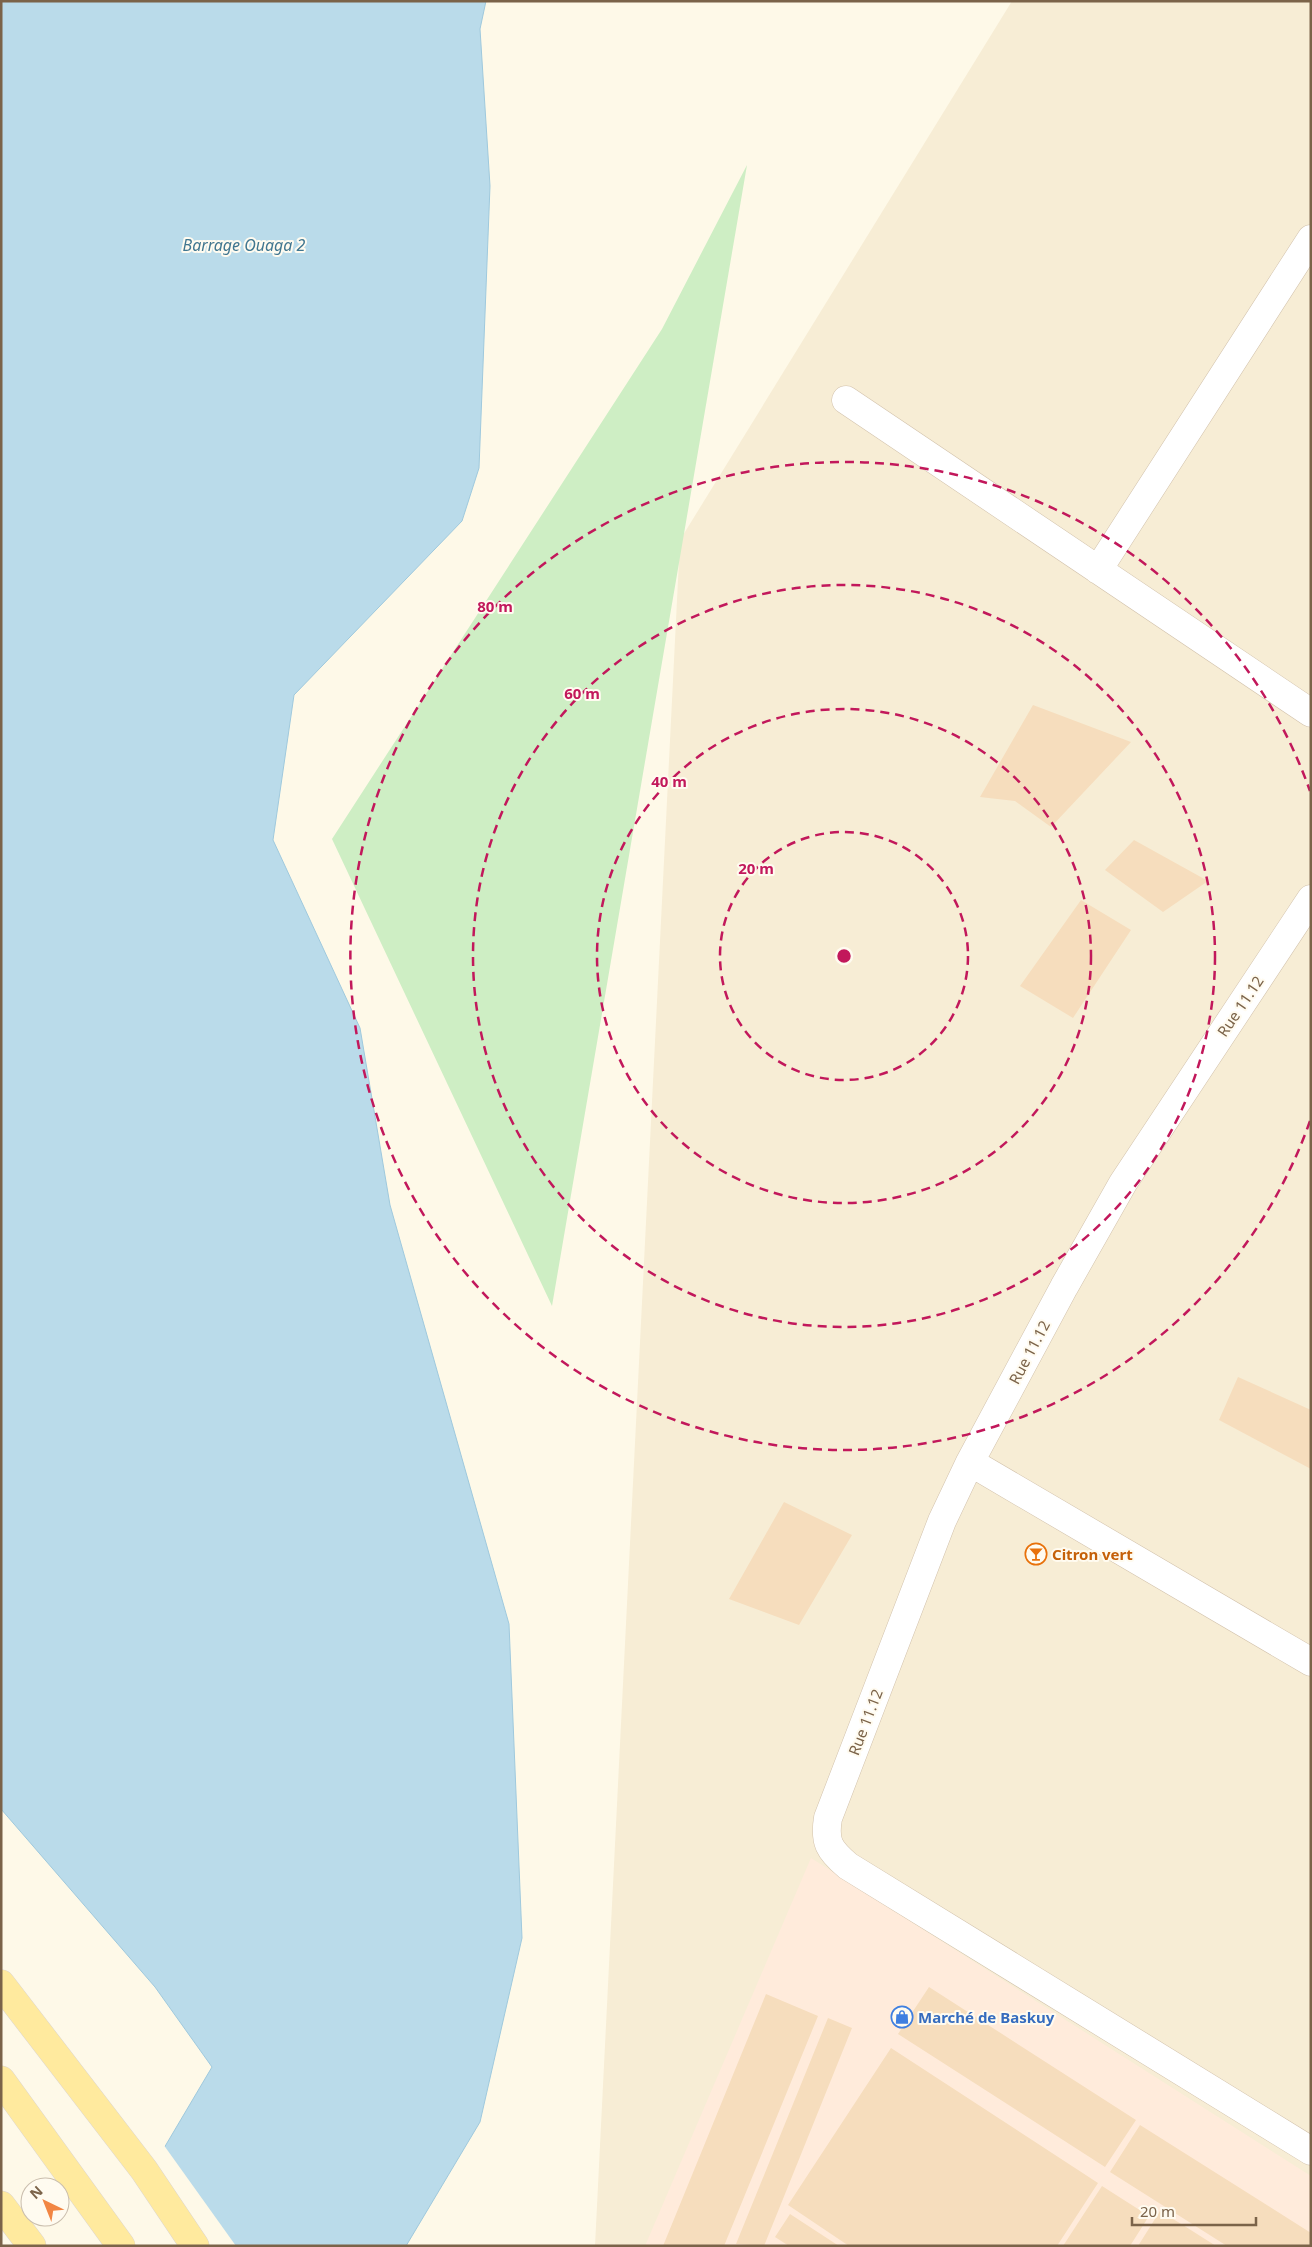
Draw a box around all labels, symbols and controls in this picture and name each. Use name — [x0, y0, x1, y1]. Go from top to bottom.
water label: Barrage Ouaga 2 — [183, 234, 306, 256]
text: 80 m — [477, 596, 513, 616]
text: 60 m — [564, 683, 600, 703]
text: 40 m — [651, 771, 687, 791]
text: 20 m — [738, 858, 774, 878]
centre of rings — [835, 947, 853, 965]
street label: Rue 11.12 — [1212, 972, 1268, 1040]
street label: Rue 11.12 — [1004, 1317, 1054, 1387]
bar icon: Citron vert — [1024, 1542, 1048, 1566]
place label: Citron vert — [1052, 1544, 1133, 1564]
street label: Rue 11.12 — [843, 1686, 887, 1758]
shop icon: Marché de Baskuy — [890, 2005, 914, 2029]
place label: Marché de Baskuy — [918, 2007, 1055, 2027]
north arrow — [20, 2177, 70, 2227]
text: N — [25, 2181, 46, 2203]
scale bar — [1132, 2194, 1256, 2226]
text: 20 m — [1140, 2201, 1175, 2221]

